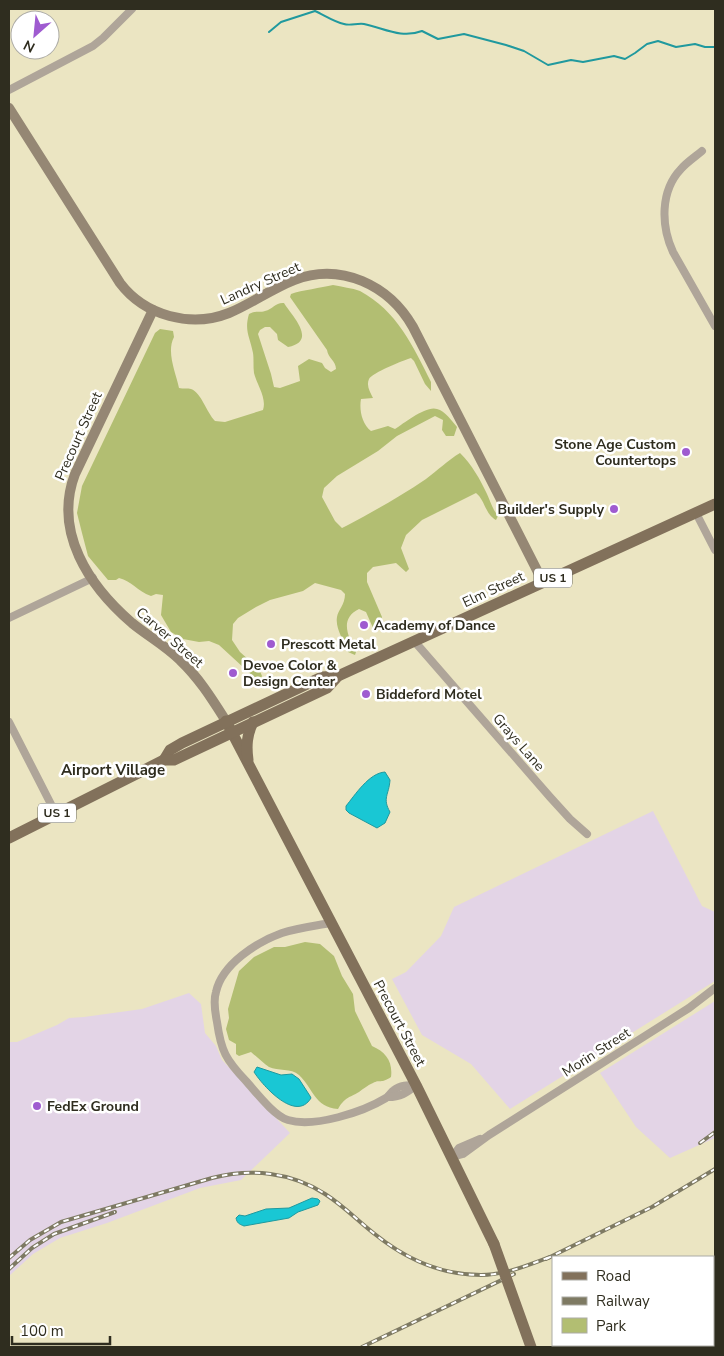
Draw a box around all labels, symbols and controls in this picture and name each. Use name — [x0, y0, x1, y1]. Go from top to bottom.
north arrow — [10, 10, 60, 60]
text: N — [20, 35, 38, 57]
street label: Landry Street — [217, 257, 303, 310]
street label: Precourt Street — [50, 389, 107, 484]
place label: Stone Age Custom Countertops — [554, 435, 676, 470]
marker: Stone Age Custom Countertops — [680, 446, 692, 458]
place label: Builder's Supply — [497, 500, 605, 519]
marker: Builder's Supply — [608, 503, 620, 515]
street label: Elm Street — [459, 567, 527, 612]
road number: US 1 — [534, 568, 572, 588]
street label: Carver Street — [132, 603, 207, 672]
place label: Academy of Dance — [374, 616, 496, 635]
marker: Academy of Dance — [358, 619, 370, 631]
place label: Prescott Metal — [281, 635, 376, 654]
marker: Prescott Metal — [265, 638, 277, 650]
place label: Devoe Color & Design Center — [243, 656, 338, 691]
marker: Devoe Color & Design Center — [227, 667, 239, 679]
place label: Biddeford Motel — [376, 685, 482, 704]
marker: Biddeford Motel — [360, 688, 372, 700]
street label: Grays Lane — [488, 710, 549, 775]
district label: Airport Village — [61, 760, 165, 780]
road number: US 1 — [38, 804, 76, 822]
street label: Precourt Street — [369, 977, 430, 1070]
street label: Morin Street — [558, 1023, 634, 1082]
place label: FedEx Ground — [47, 1097, 139, 1116]
marker: FedEx Ground — [31, 1100, 43, 1112]
legend — [552, 1256, 714, 1346]
text: Road — [596, 1266, 631, 1286]
text: Railway — [596, 1291, 650, 1311]
scale bar — [12, 1314, 110, 1346]
text: Park — [596, 1316, 626, 1336]
text: 100 m — [20, 1321, 64, 1341]

